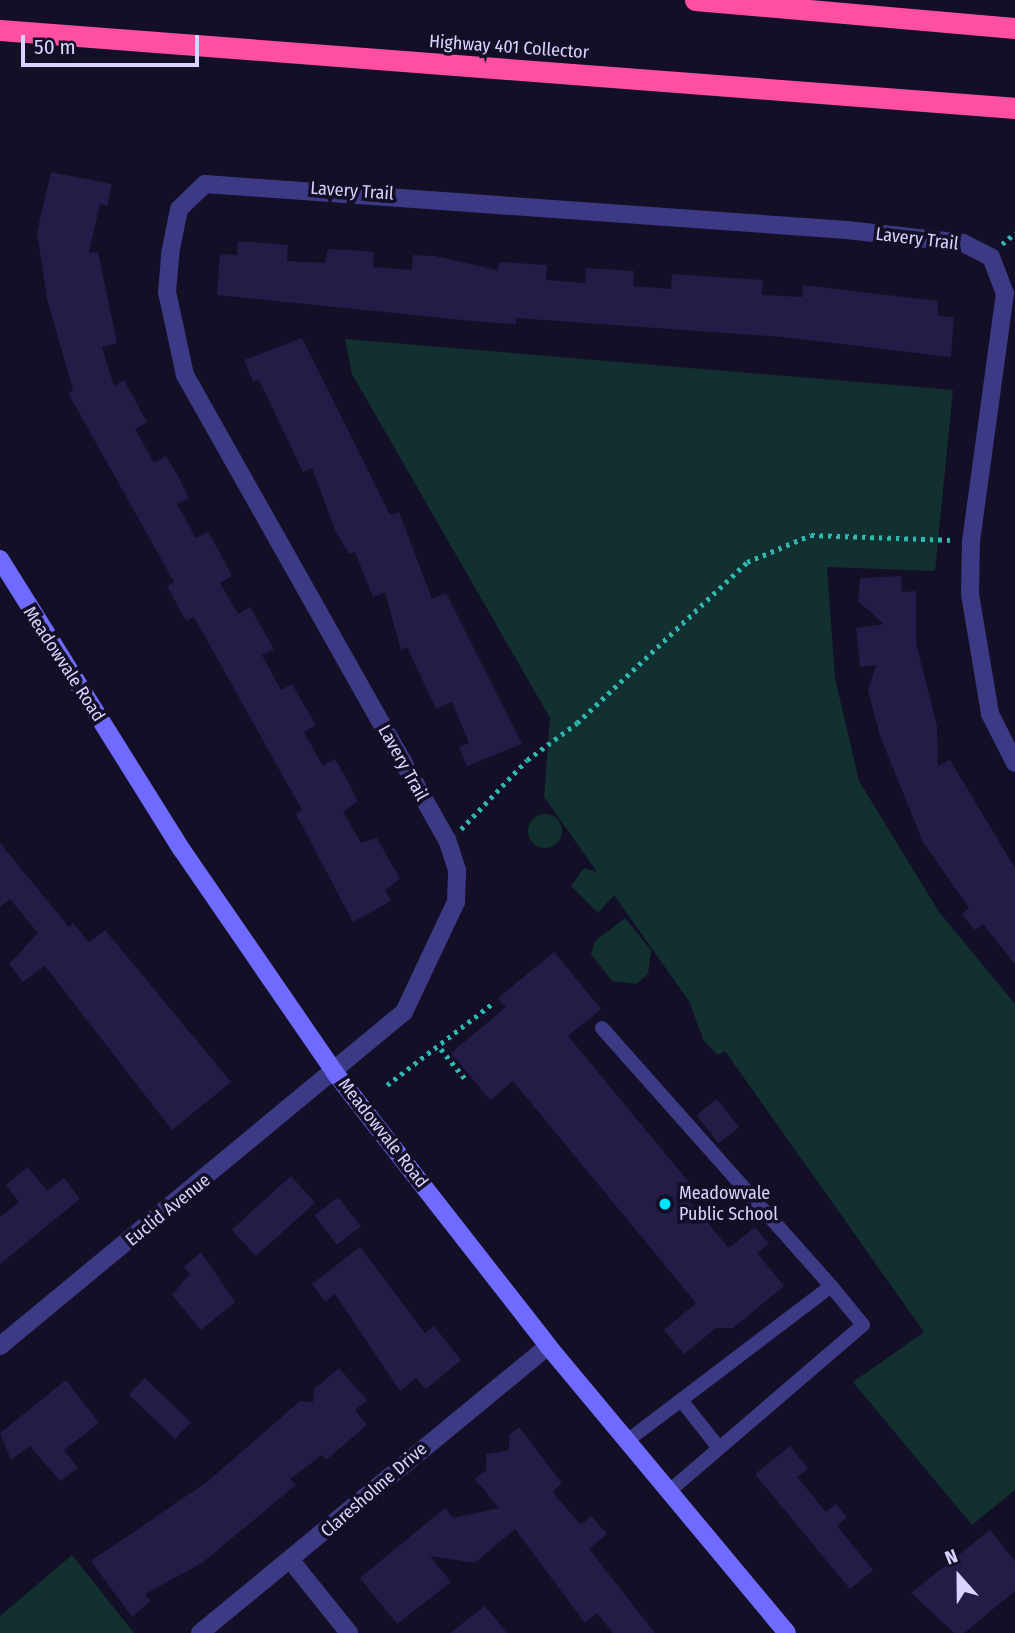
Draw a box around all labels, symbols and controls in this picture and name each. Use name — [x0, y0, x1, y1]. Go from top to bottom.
scale bar — [24, 21, 203, 65]
street label: Highway 401 Collector — [428, 31, 590, 63]
text: 50 m — [34, 34, 76, 60]
street label: Lavery Trail — [310, 177, 394, 205]
street label: Lavery Trail — [874, 223, 960, 255]
street label: Meadowvale Road — [19, 602, 109, 726]
street label: Lavery Trail — [373, 721, 433, 805]
street label: Meadowvale Road — [334, 1074, 432, 1192]
street label: Euclid Avenue — [121, 1169, 215, 1251]
place label: Meadowvale Public School — [679, 1183, 778, 1226]
marker: Meadowvale Public School — [657, 1196, 673, 1212]
street label: Claresholme Drive — [317, 1438, 431, 1542]
north arrow — [924, 1542, 994, 1612]
text: N — [942, 1544, 961, 1570]

